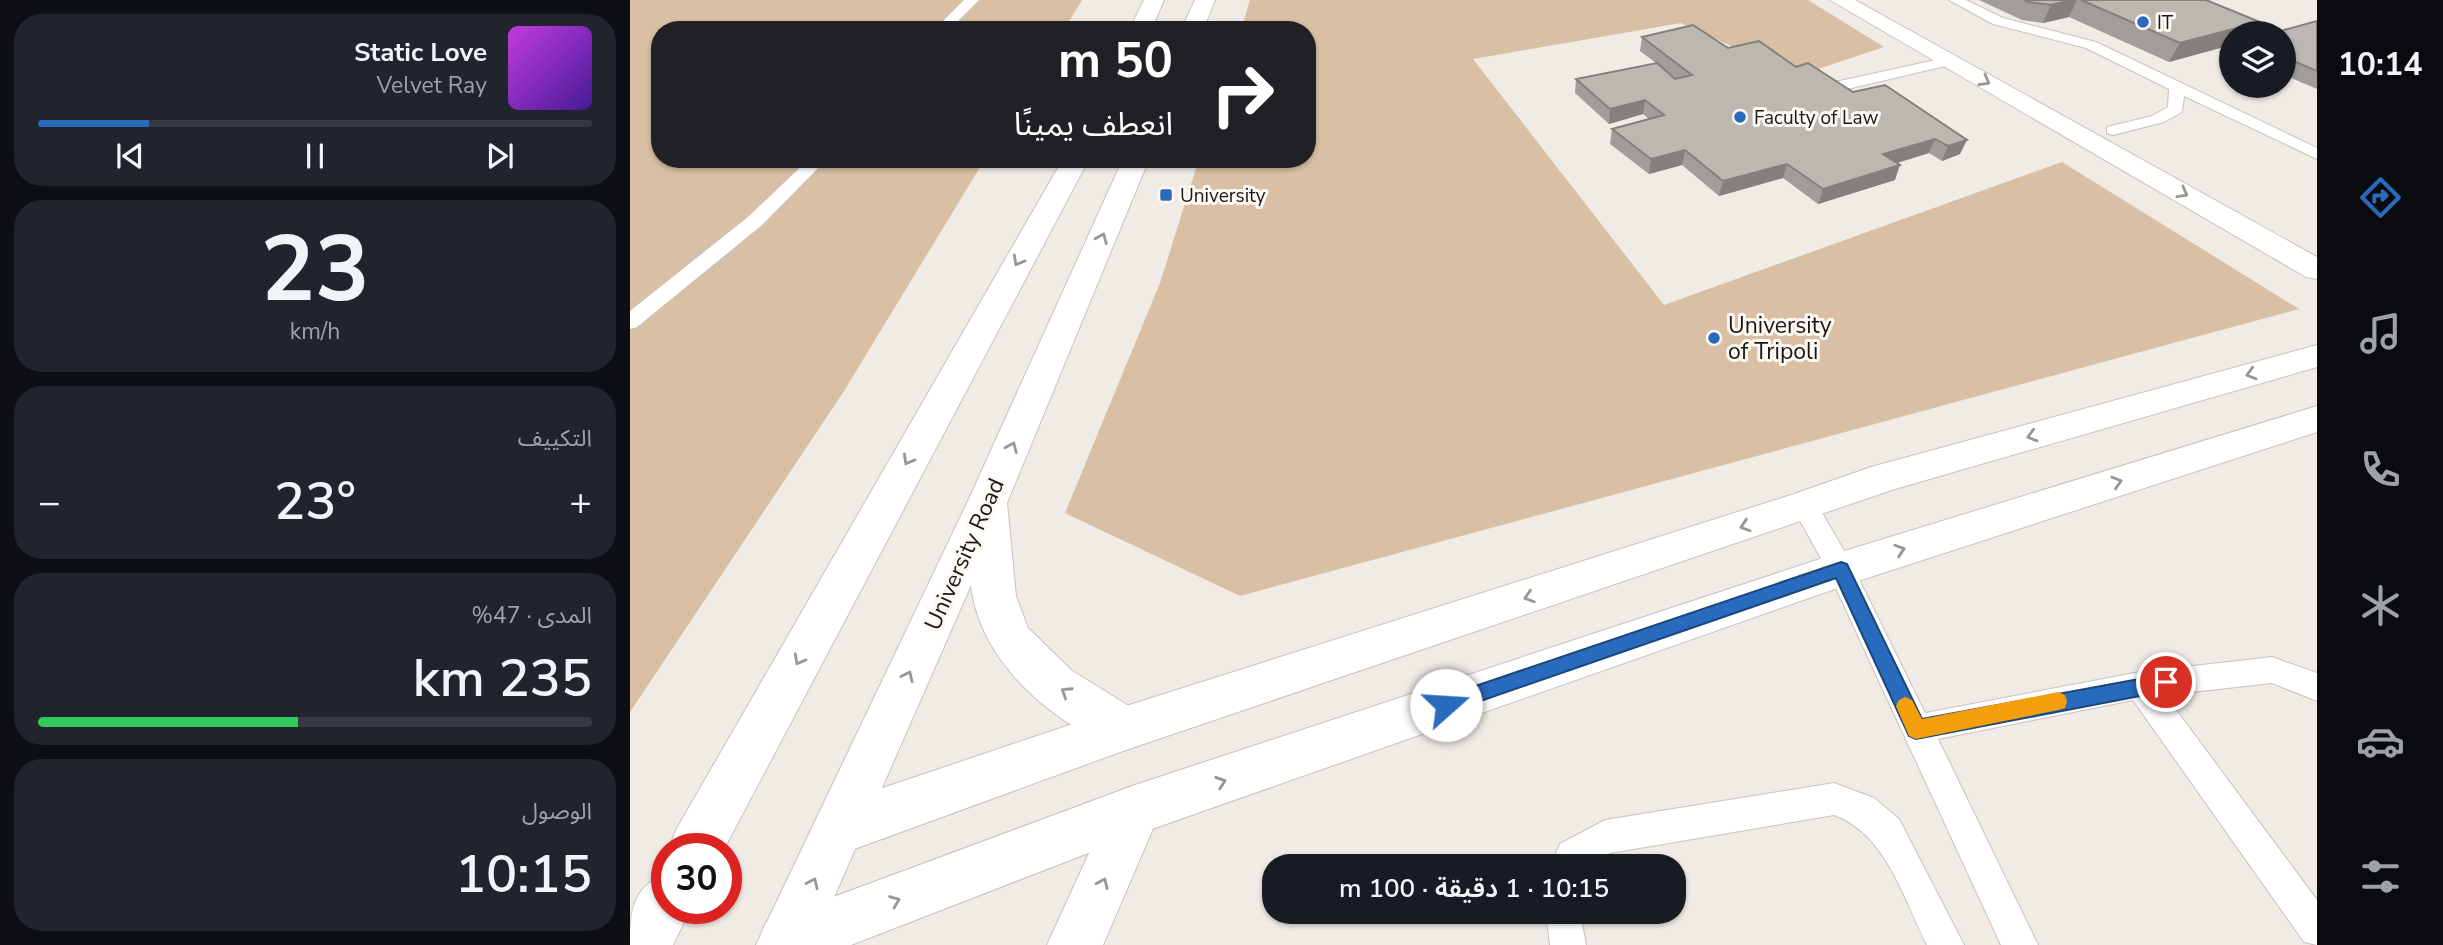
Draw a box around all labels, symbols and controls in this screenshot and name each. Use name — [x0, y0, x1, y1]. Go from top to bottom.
place label: IT — [2157, 10, 2174, 36]
marker: IT — [2135, 14, 2151, 30]
map controls — [2219, 21, 2296, 98]
button: layers — [2219, 21, 2296, 98]
text: 50 m — [1058, 27, 1173, 94]
text: Static Love — [354, 35, 487, 70]
text: 10:14 — [2338, 43, 2422, 86]
icon: right — [1197, 49, 1288, 140]
text: Velvet Ray — [377, 70, 487, 101]
one-way arrow — [1977, 73, 1990, 86]
text: انعطف يمينًا — [1014, 103, 1173, 146]
place label: Faculty of Law — [1754, 105, 1878, 131]
marker: Faculty of Law — [1732, 109, 1748, 125]
icon: previous — [111, 137, 149, 175]
icon: pause — [296, 137, 334, 175]
icon: next — [481, 137, 519, 175]
icon: directions — [2356, 173, 2405, 222]
place label: University — [1180, 183, 1266, 209]
one-way arrow — [2175, 185, 2188, 198]
marker: University — [1158, 187, 1174, 203]
text: 23 — [260, 208, 370, 332]
one-way arrow — [1094, 233, 1108, 245]
one-way arrow — [1013, 254, 1026, 267]
icon: music — [2356, 309, 2405, 358]
place label: University of Tripoli — [1728, 310, 1832, 367]
text: km/h — [290, 316, 340, 347]
marker: University of Tripoli — [1706, 330, 1722, 346]
one-way arrow — [2246, 366, 2258, 380]
text: التكييف — [518, 423, 592, 454]
one-way arrow — [2026, 427, 2038, 442]
one-way arrow — [1004, 441, 1018, 454]
icon: phone — [2356, 445, 2405, 494]
one-way arrow — [903, 453, 916, 466]
text: 23° — [274, 466, 356, 537]
street label: University Road — [917, 473, 1012, 635]
one-way arrow — [2111, 476, 2123, 490]
text: − — [38, 477, 61, 528]
text: + — [569, 477, 592, 528]
one-way arrow — [1740, 518, 1752, 532]
one-way arrow — [1894, 544, 1906, 559]
icon: climate — [2356, 581, 2405, 630]
one-way arrow — [1523, 589, 1536, 603]
text: المدى · 47% — [471, 600, 592, 631]
text: 235 km — [413, 643, 592, 714]
pin — [2136, 652, 2196, 712]
one-way arrow — [794, 653, 807, 665]
icon: arrive — [2147, 663, 2185, 701]
position arrow — [1409, 668, 1483, 742]
one-way arrow — [900, 671, 914, 683]
one-way arrow — [1061, 688, 1074, 700]
icon: car — [2356, 717, 2405, 766]
one-way arrow — [1215, 776, 1227, 790]
text: الوصول — [522, 796, 592, 827]
speed limit sign: 30 — [651, 833, 742, 924]
text: 10:15 — [455, 839, 592, 910]
icon: filters — [2356, 852, 2405, 901]
text: 10:15 · 1 دقيقة · 100 m — [1339, 871, 1609, 906]
one-way arrow — [805, 878, 819, 890]
one-way arrow — [1095, 878, 1109, 890]
one-way arrow — [889, 895, 901, 909]

